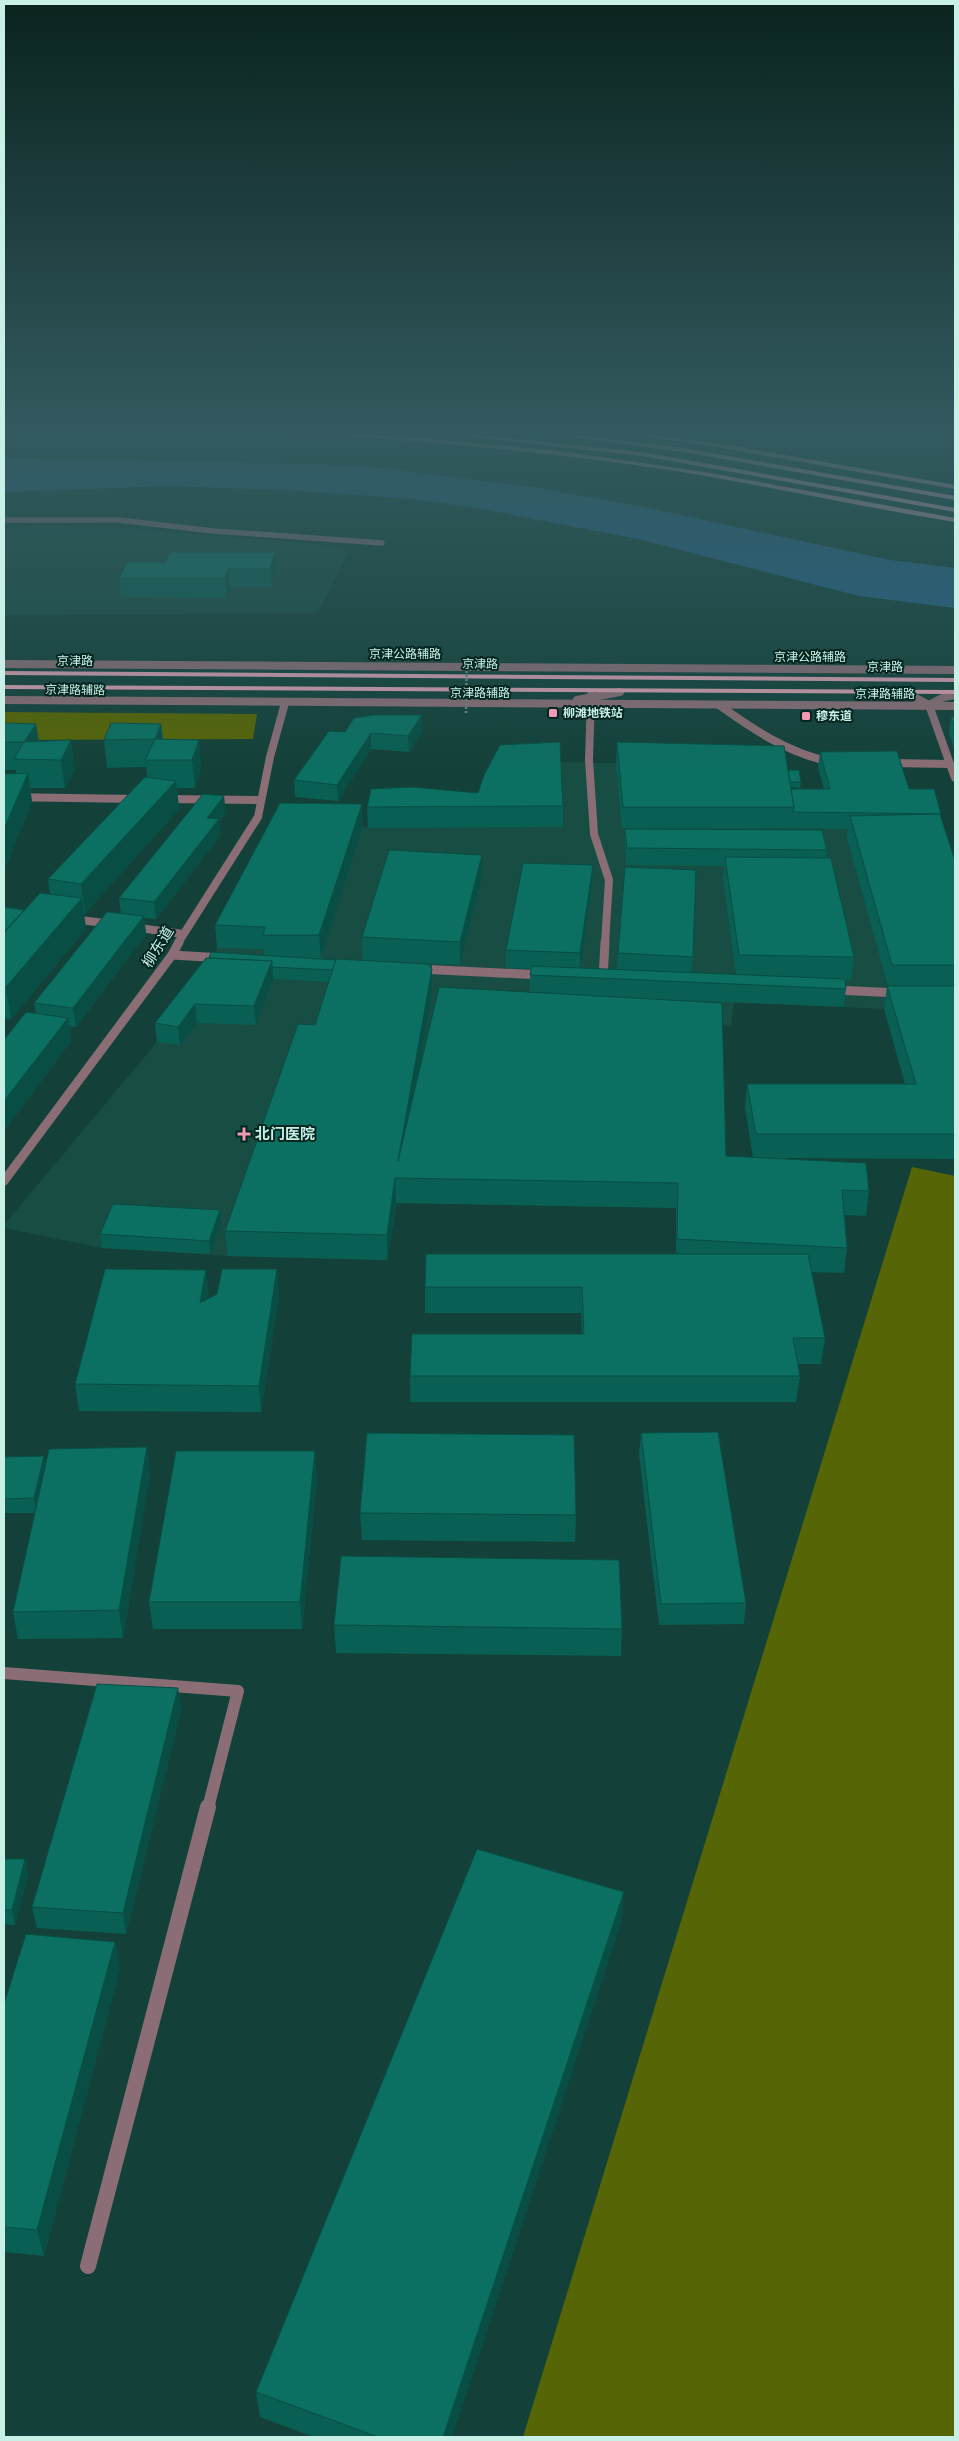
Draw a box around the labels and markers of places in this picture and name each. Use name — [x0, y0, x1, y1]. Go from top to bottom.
place label: 柳滩地铁站 — [563, 705, 623, 719]
marker: 柳滩地铁站 — [547, 707, 559, 719]
place label: 穆东道 — [816, 708, 852, 722]
marker: 穆东道 — [800, 710, 812, 722]
place label: 北门医院 — [255, 1124, 315, 1142]
marker: 北门医院 — [237, 1127, 251, 1141]

